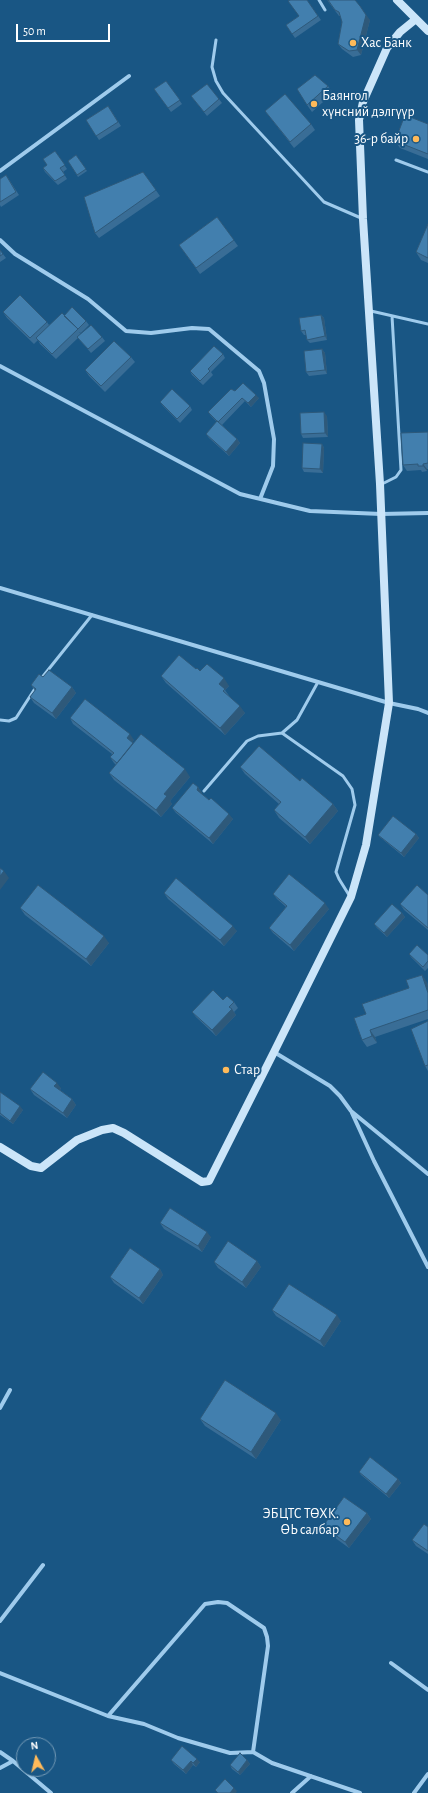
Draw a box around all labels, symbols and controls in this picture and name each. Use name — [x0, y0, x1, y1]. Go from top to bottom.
scale bar — [18, 16, 112, 42]
text: 50 m — [23, 25, 46, 37]
place label: Хас Банк — [361, 35, 412, 51]
marker: Хас Банк — [348, 38, 358, 48]
place label: Баянгол хүнсний дэлгүүр — [322, 88, 415, 120]
marker: Баянгол хүнсний дэлгүүр — [309, 99, 319, 109]
place label: 36-р байр — [354, 131, 408, 147]
marker: 36-р байр — [411, 134, 421, 144]
place label: Стар — [234, 1062, 260, 1078]
marker: Стар — [221, 1065, 231, 1075]
place label: ЭБЦТС ТӨХК. ӨЬ салбар — [262, 1506, 339, 1538]
marker: ЭБЦТС ТӨХК. ӨЬ салбар — [342, 1517, 352, 1527]
north arrow — [16, 1737, 56, 1777]
text: N — [30, 1740, 39, 1752]

